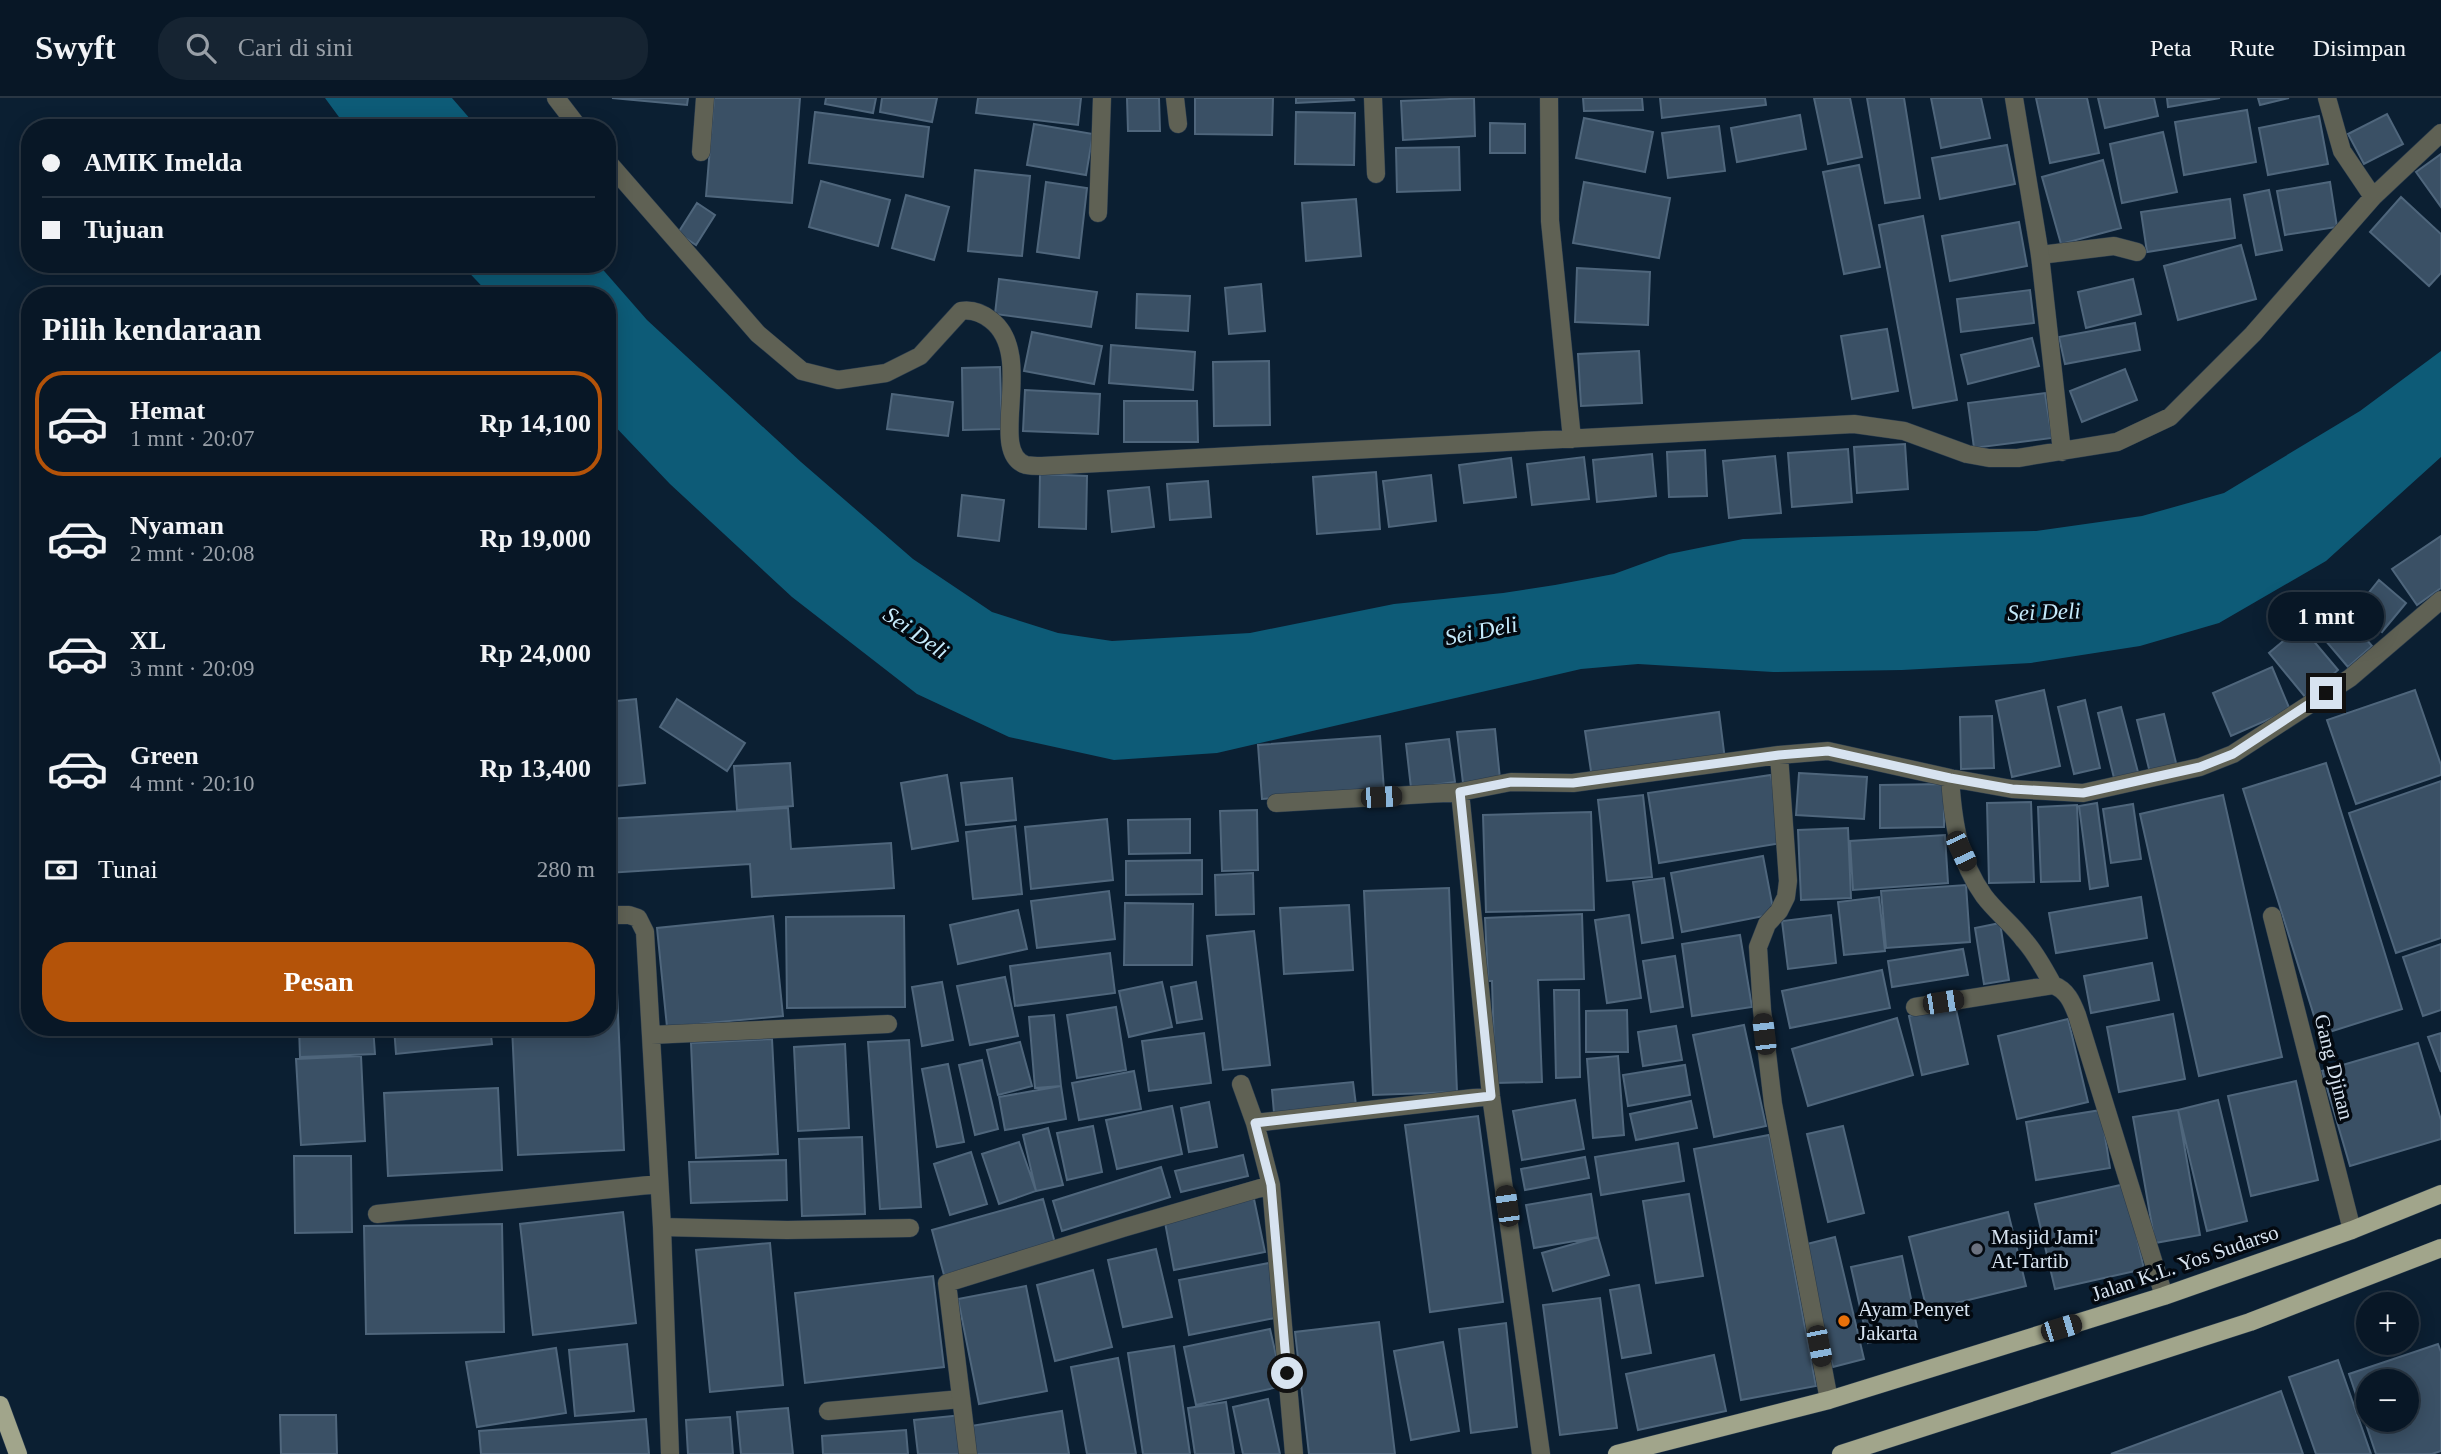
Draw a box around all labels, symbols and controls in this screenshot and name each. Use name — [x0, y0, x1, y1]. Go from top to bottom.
search box — [158, 17, 648, 80]
icon: search — [182, 29, 220, 67]
text: Swyft — [35, 30, 116, 66]
text: Cari di sini — [238, 33, 353, 62]
text: Peta — [2150, 35, 2191, 61]
text: Rute — [2229, 35, 2275, 61]
text: Disimpan — [2313, 35, 2406, 61]
text: AMIK Imelda — [84, 148, 242, 177]
text: Tujuan — [84, 215, 164, 244]
text: Pilih kendaraan — [42, 311, 262, 347]
icon: car — [46, 392, 109, 455]
text: Hemat — [130, 396, 205, 425]
text: Rp 14,100 — [480, 409, 591, 438]
text: 1 mnt · 20:07 — [130, 426, 255, 451]
icon: car — [46, 507, 109, 570]
text: Nyaman — [130, 511, 224, 540]
text: Rp 19,000 — [480, 524, 591, 553]
text: 2 mnt · 20:08 — [130, 541, 255, 566]
callout: 1 mnt — [2268, 592, 2384, 640]
water label: Sei Deli — [2007, 598, 2081, 626]
water label: Sei Deli — [879, 602, 953, 664]
text: 1 mnt — [2298, 604, 2354, 629]
water label: Sei Deli — [1443, 612, 1519, 650]
icon: car — [46, 622, 109, 685]
text: XL — [130, 626, 166, 655]
text: Rp 24,000 — [480, 639, 591, 668]
text: 3 mnt · 20:09 — [130, 656, 255, 681]
route end — [2310, 677, 2342, 709]
icon: car — [46, 737, 109, 800]
text: Green — [130, 741, 199, 770]
text: Rp 13,400 — [480, 754, 591, 783]
text: 4 mnt · 20:10 — [130, 771, 255, 796]
car — [1360, 785, 1403, 809]
car — [1943, 828, 1980, 874]
icon: cash — [42, 851, 80, 889]
text: Tunai — [98, 855, 158, 884]
text: 280 m — [537, 857, 595, 882]
button: Pesan — [42, 942, 595, 1022]
car — [1921, 988, 1966, 1016]
car — [1752, 1012, 1777, 1056]
street label: Gang Djinan — [2309, 1012, 2359, 1123]
car — [1494, 1184, 1521, 1228]
street label: Jalan K.L. Yos Sudarso — [2088, 1220, 2282, 1306]
place label: Masjid Jami' At-Tartib — [1991, 1225, 2098, 1273]
marker: Masjid Jami' At-Tartib — [1969, 1241, 1985, 1257]
map controls — [2356, 1292, 2419, 1432]
button: + — [2356, 1292, 2419, 1355]
place label: Ayam Penyet Jakarta — [1858, 1297, 1970, 1345]
car — [2038, 1312, 2085, 1344]
marker: Ayam Penyet Jakarta — [1836, 1313, 1852, 1329]
car — [1805, 1323, 1834, 1369]
route start — [1271, 1357, 1303, 1389]
button: − — [2356, 1369, 2419, 1432]

